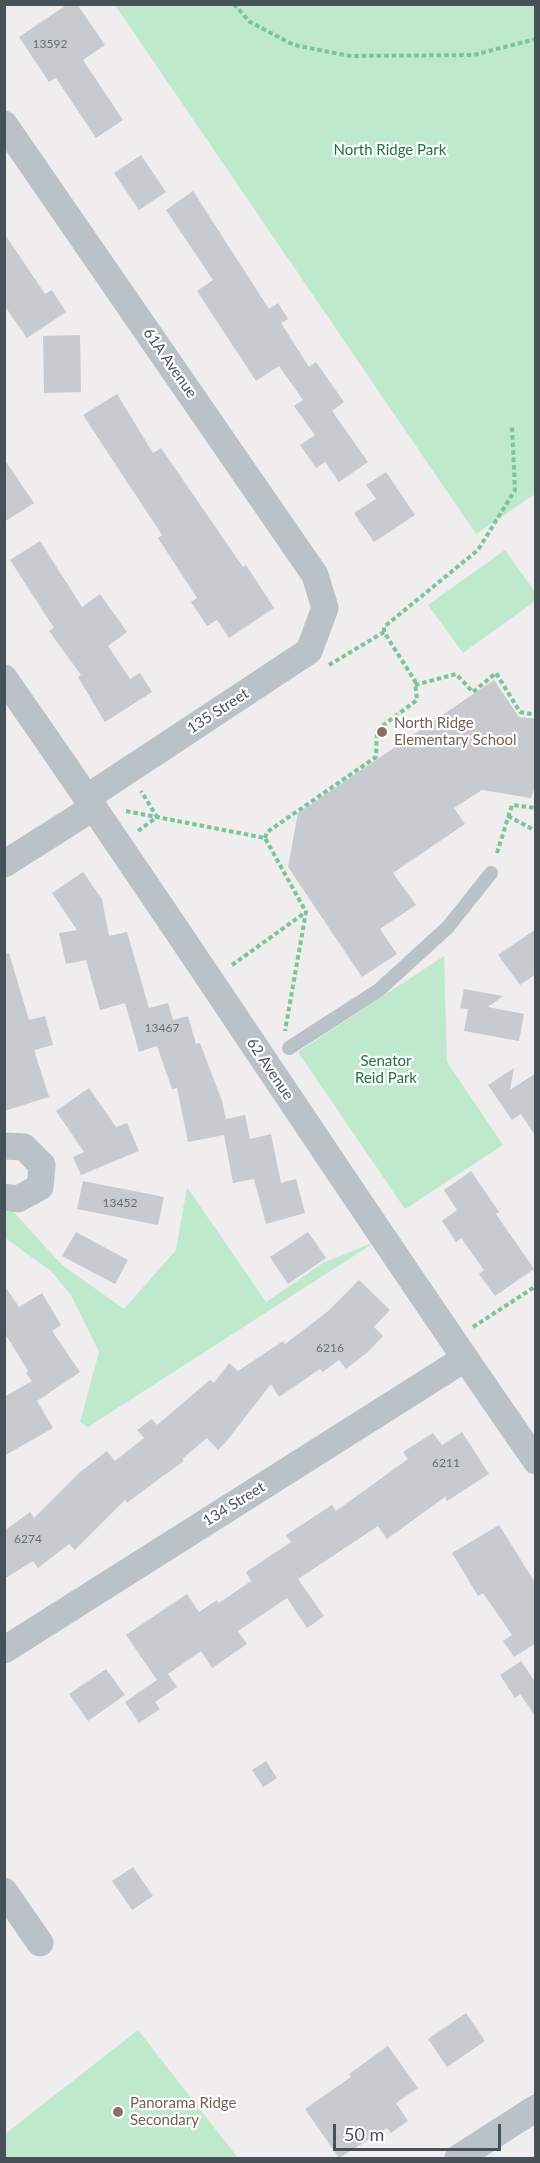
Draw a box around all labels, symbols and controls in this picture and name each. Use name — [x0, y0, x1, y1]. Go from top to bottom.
house number: 13592 — [33, 37, 67, 51]
park label: North Ridge Park — [334, 141, 446, 159]
street label: 61A Avenue — [139, 325, 201, 401]
street label: 135 Street — [184, 685, 252, 737]
place label: North Ridge Elementary School — [394, 714, 517, 749]
marker: North Ridge Elementary School — [375, 725, 389, 739]
house number: 13467 — [145, 1021, 179, 1035]
street label: 62 Avenue — [243, 1035, 297, 1103]
park label: Senator Reid Park — [355, 1052, 417, 1087]
house number: 13452 — [103, 1196, 137, 1210]
house number: 6216 — [316, 1341, 344, 1355]
house number: 6211 — [432, 1456, 460, 1470]
street label: 134 Street — [200, 1478, 268, 1530]
house number: 6274 — [14, 1532, 42, 1546]
place label: Panorama Ridge Secondary — [130, 2094, 236, 2129]
marker: Panorama Ridge Secondary — [111, 2105, 125, 2119]
scale bar — [336, 2112, 504, 2150]
text: 50 m — [344, 2123, 384, 2145]

